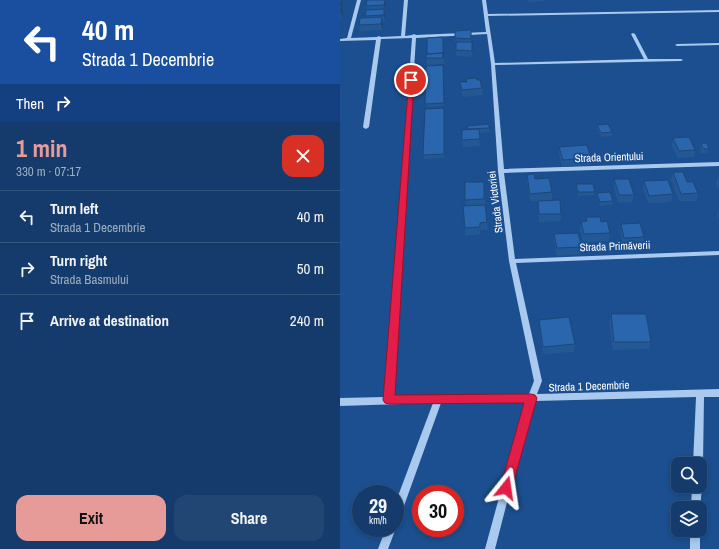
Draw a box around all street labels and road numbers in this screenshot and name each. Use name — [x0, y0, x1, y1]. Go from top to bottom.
street label: Strada Orientului — [574, 149, 644, 165]
street label: Strada Victoriei — [484, 170, 506, 234]
street label: Strada Primăverii — [579, 238, 651, 254]
street label: Strada 1 Decembrie — [548, 378, 630, 394]

